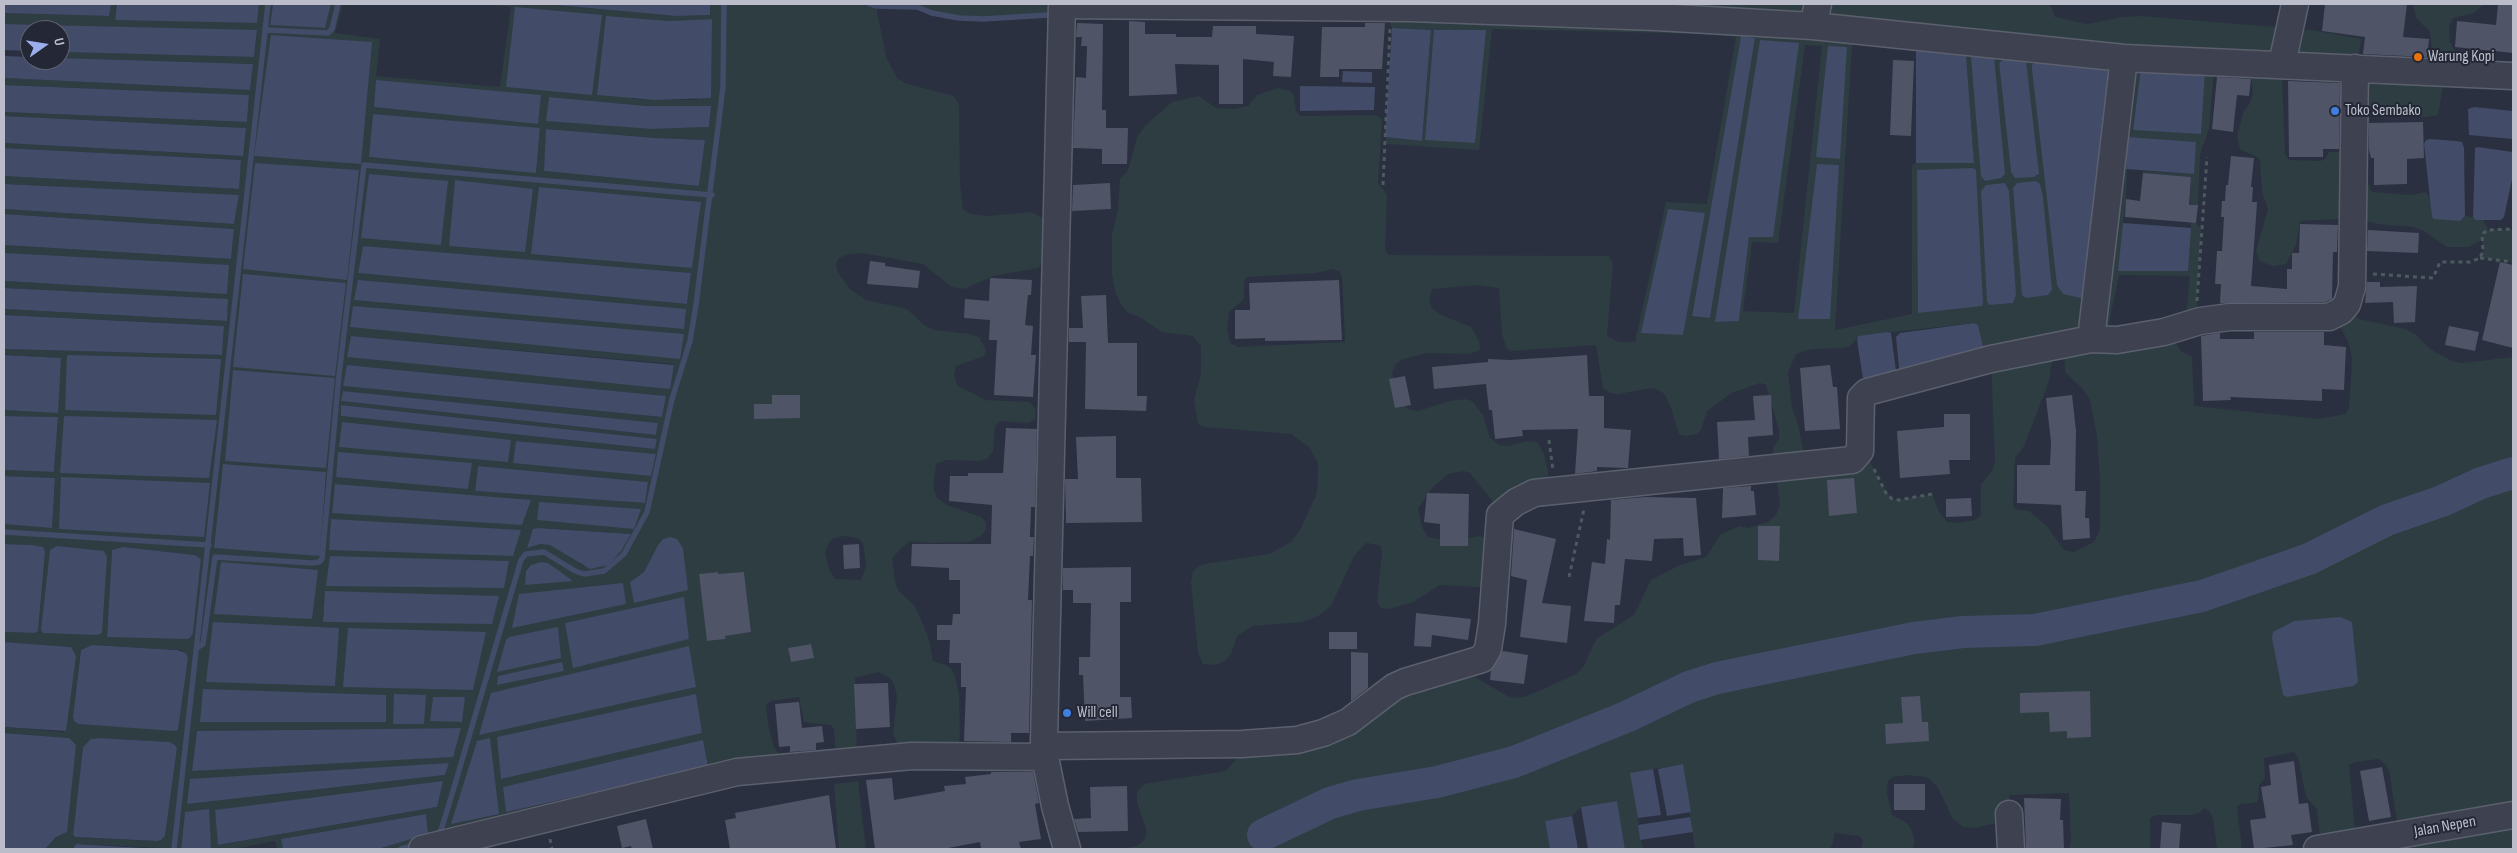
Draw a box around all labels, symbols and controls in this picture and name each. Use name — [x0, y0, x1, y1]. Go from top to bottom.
north arrow — [20, 20, 70, 70]
text: U — [50, 36, 68, 47]
place label: Warung Kopi — [2428, 47, 2494, 67]
marker: Warung Kopi — [2412, 51, 2424, 63]
place label: Toko Sembako — [2345, 101, 2421, 121]
marker: Toko Sembako — [2329, 105, 2341, 117]
place label: Will cell — [1077, 703, 1118, 723]
marker: Will cell — [1061, 707, 1073, 719]
street label: Jalan Nepen — [2413, 812, 2477, 842]

